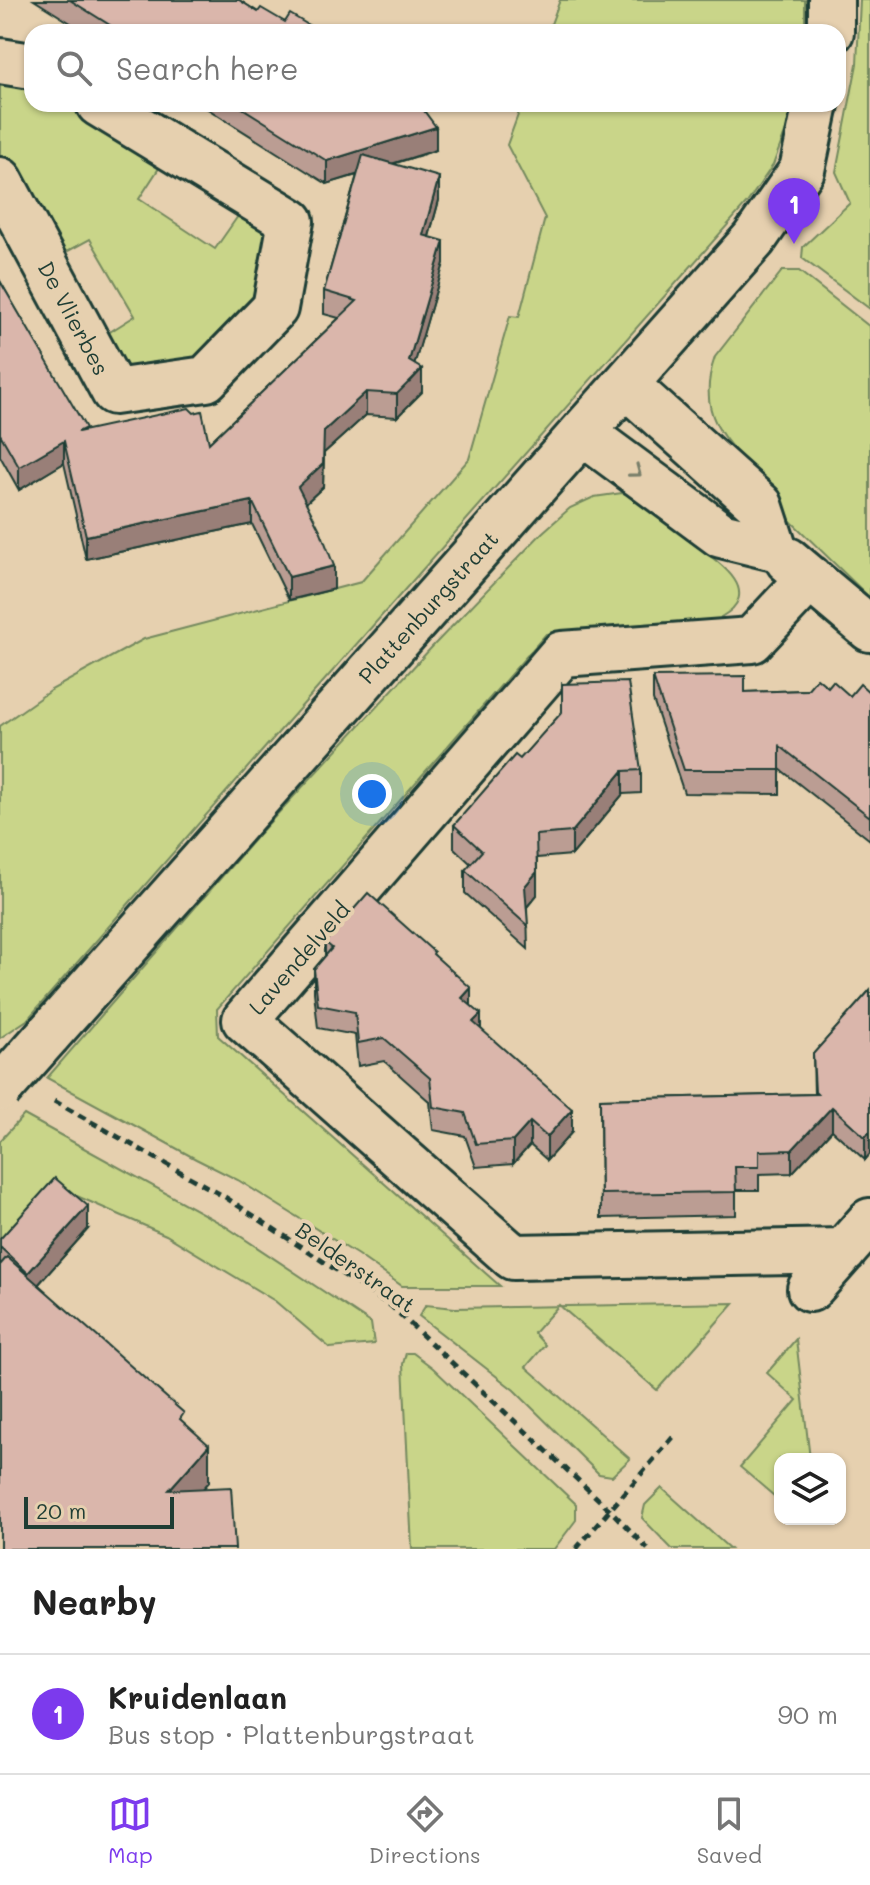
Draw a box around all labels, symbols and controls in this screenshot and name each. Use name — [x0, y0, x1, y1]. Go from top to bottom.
search box — [24, 24, 846, 112]
icon: search — [52, 46, 96, 90]
text: Search here — [116, 48, 299, 88]
pin: 1 — [768, 178, 820, 244]
street label: De Vlierbes — [32, 256, 116, 380]
one-way arrow — [627, 462, 642, 477]
street label: Plattenburgstraat — [352, 524, 504, 690]
your location — [352, 774, 392, 814]
street label: Lavendelveld — [242, 895, 356, 1021]
street label: Belderstraat — [290, 1215, 422, 1319]
map controls — [774, 1453, 846, 1525]
button: layers — [774, 1453, 846, 1525]
scale bar — [24, 1493, 174, 1529]
text: 20 m — [36, 1496, 86, 1525]
text: Nearby — [32, 1579, 157, 1624]
text: Kruidenlaan — [108, 1677, 287, 1717]
text: 1 — [52, 1697, 64, 1731]
text: 90 m — [778, 1697, 838, 1731]
text: Bus stop · Plattenburgstraat — [108, 1717, 475, 1751]
tab: Map — [108, 1792, 153, 1869]
tab: Directions — [369, 1792, 481, 1869]
tab: Saved — [697, 1792, 762, 1869]

